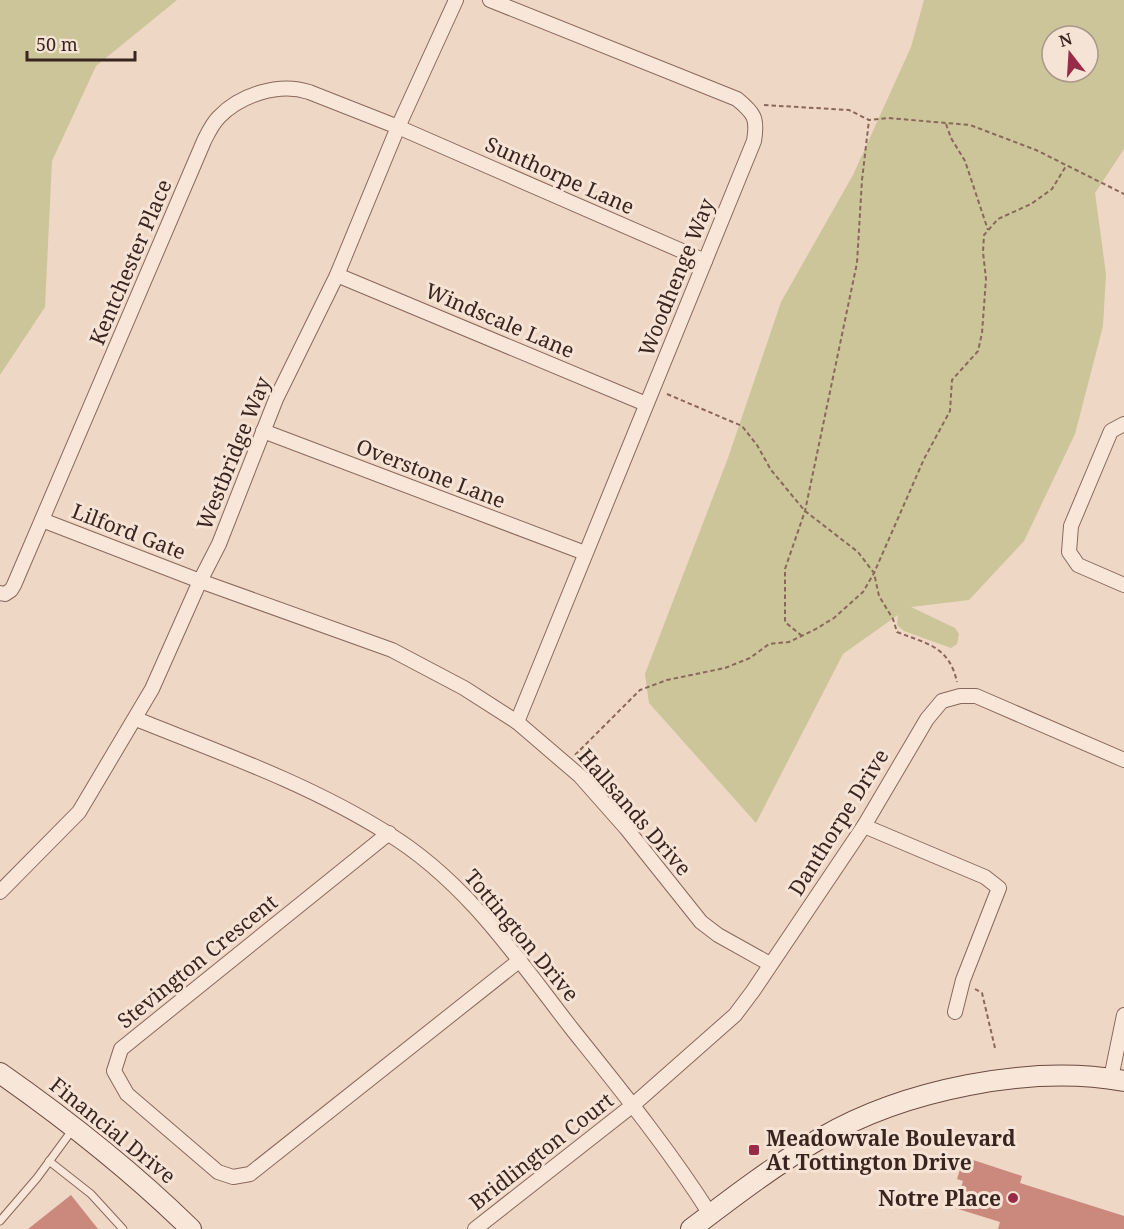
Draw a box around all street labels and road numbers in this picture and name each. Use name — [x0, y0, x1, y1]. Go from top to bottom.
street label: Sunthorpe Lane — [481, 130, 639, 220]
street label: Kentchester Place — [82, 175, 178, 349]
street label: Woodhenge Way — [632, 194, 720, 360]
street label: Windscale Lane — [421, 276, 579, 364]
street label: Westbridge Way — [189, 372, 277, 534]
street label: Overstone Lane — [352, 432, 510, 514]
street label: Lilford Gate — [68, 496, 190, 566]
street label: Hallsands Drive — [572, 743, 698, 881]
street label: Danthorpe Drive — [782, 743, 894, 901]
street label: Tottington Drive — [459, 863, 585, 1007]
street label: Stevington Crescent — [111, 888, 283, 1034]
street label: Financial Drive — [44, 1071, 182, 1189]
street label: Bridlington Court — [463, 1086, 619, 1216]

